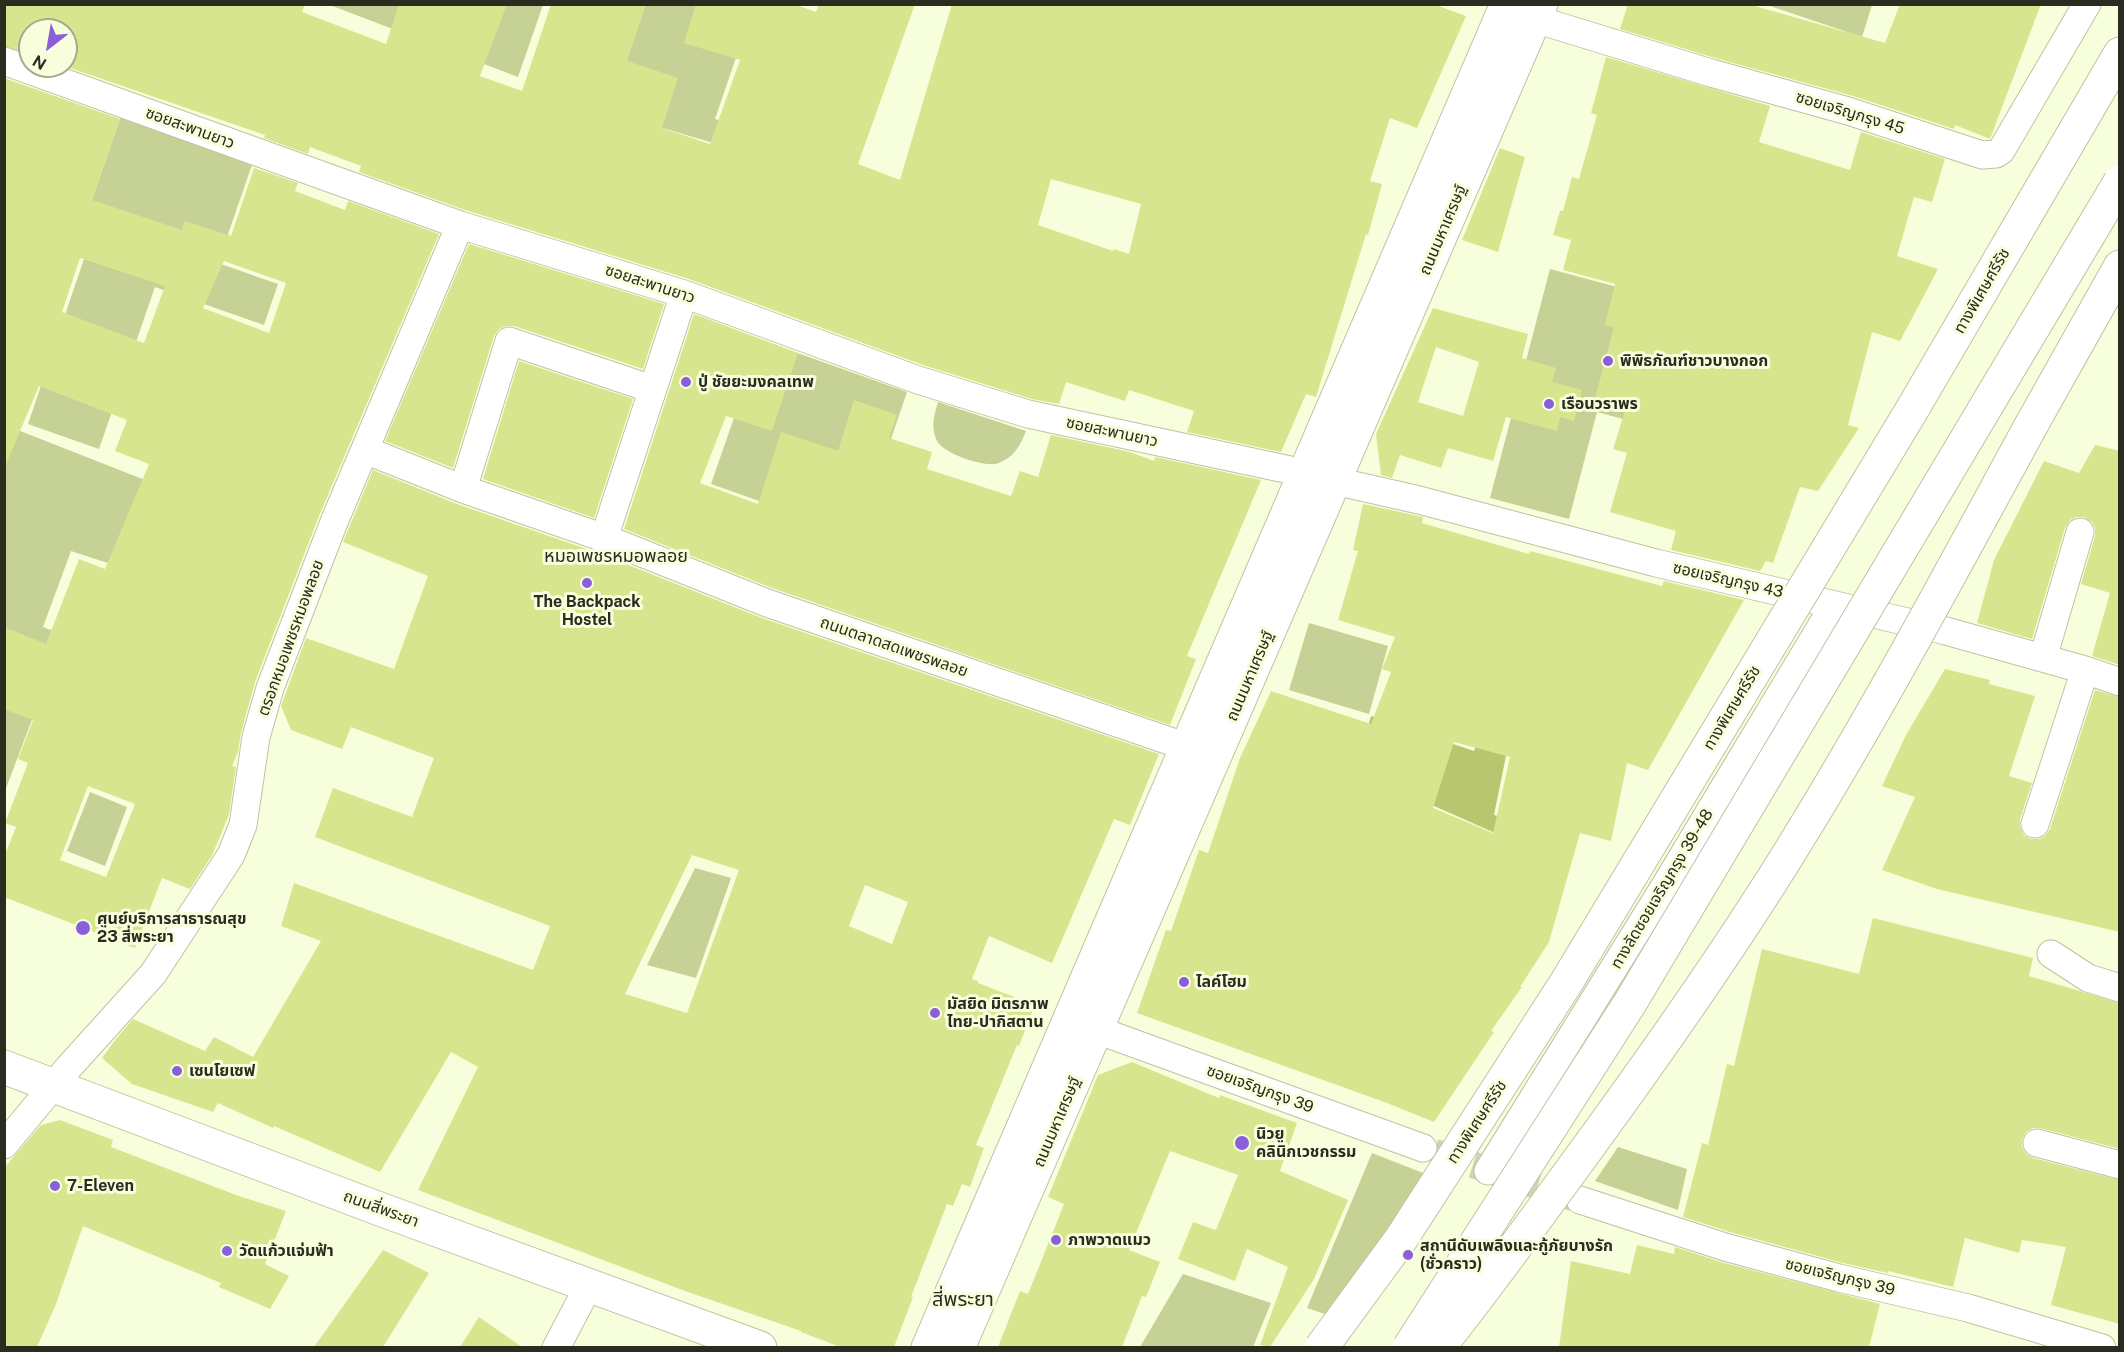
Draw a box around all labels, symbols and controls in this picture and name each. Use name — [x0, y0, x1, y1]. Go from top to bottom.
north arrow — [18, 18, 78, 78]
text: N — [29, 51, 50, 74]
street label: ซอยเจริญกรุง 45 — [1793, 87, 1907, 139]
street label: ซอยสะพานยาว — [143, 103, 237, 153]
street label: ถนนมหาเศรษฐ์ — [1415, 182, 1471, 278]
street label: ทางพิเศษศรีรัช — [1950, 245, 2014, 337]
street label: ซอยสะพานยาว — [603, 260, 697, 308]
place label: พิพิธภัณฑ์ชาวบางกอก — [1620, 351, 1768, 371]
marker: พิพิธภัณฑ์ชาวบางกอก — [1601, 354, 1615, 368]
place label: ปู่ ชัยยะมงคลเทพ — [698, 372, 814, 392]
marker: ปู่ ชัยยะมงคลเทพ — [679, 375, 693, 389]
place label: เรือนวราพร — [1561, 394, 1638, 414]
marker: เรือนวราพร — [1542, 397, 1556, 411]
street label: ซอยสะพานยาว — [1064, 413, 1160, 451]
district label: หมอเพชรหมอพลอย — [544, 545, 688, 567]
street label: ตรอกหมอเพชรหมอพลอย — [254, 557, 328, 719]
street label: ซอยเจริญกรุง 43 — [1671, 558, 1785, 602]
marker: The Backpack Hostel — [580, 576, 594, 590]
place label: The Backpack Hostel — [534, 592, 640, 630]
street label: ถนนตลาดสดเพชรพลอย — [818, 613, 970, 681]
street label: ถนนมหาเศรษฐ์ — [1222, 628, 1278, 724]
street label: ทางพิเศษศรีรัช — [1699, 662, 1765, 754]
street label: ทางลัดซอยเจริญกรุง 39-48 — [1607, 806, 1717, 972]
place label: ศูนย์บริการสาธารณสุข 23 สี่พระยา — [97, 909, 246, 947]
marker: ศูนย์บริการสาธารณสุข 23 สี่พระยา — [74, 919, 92, 937]
place label: ไลค์โฮม — [1196, 972, 1247, 992]
marker: ไลค์โฮม — [1177, 975, 1191, 989]
place label: มัสยิด มิตรภาพ ไทย-ปากิสตาน — [947, 994, 1049, 1032]
marker: มัสยิด มิตรภาพ ไทย-ปากิสตาน — [928, 1006, 942, 1020]
place label: เซนโยเซฟ — [189, 1061, 255, 1081]
street label: ซอยเจริญกรุง 39 — [1204, 1061, 1316, 1117]
marker: เซนโยเซฟ — [170, 1064, 184, 1078]
street label: ถนนมหาเศรษฐ์ — [1029, 1074, 1085, 1170]
street label: ทางพิเศษศรีรัช — [1443, 1077, 1511, 1167]
place label: นิวยู คลินิกเวชกรรม — [1256, 1124, 1356, 1162]
marker: นิวยู คลินิกเวชกรรม — [1233, 1134, 1251, 1152]
place label: 7-Eleven — [67, 1176, 134, 1196]
marker: 7-Eleven — [48, 1179, 62, 1193]
street label: ถนนสี่พระยา — [341, 1187, 421, 1231]
place label: ภาพวาดแมว — [1068, 1230, 1151, 1250]
marker: ภาพวาดแมว — [1049, 1233, 1063, 1247]
place label: สถานีดับเพลิงและกู้ภัยบางรัก (ชั่วคราว) — [1420, 1236, 1613, 1274]
place label: วัดแก้วแจ่มฟ้า — [239, 1241, 334, 1261]
marker: วัดแก้วแจ่มฟ้า — [220, 1244, 234, 1258]
marker: สถานีดับเพลิงและกู้ภัยบางรัก (ชั่วคราว) — [1401, 1248, 1415, 1262]
street label: ซอยเจริญกรุง 39 — [1783, 1254, 1897, 1300]
district label: สี่พระยา — [932, 1288, 994, 1312]

